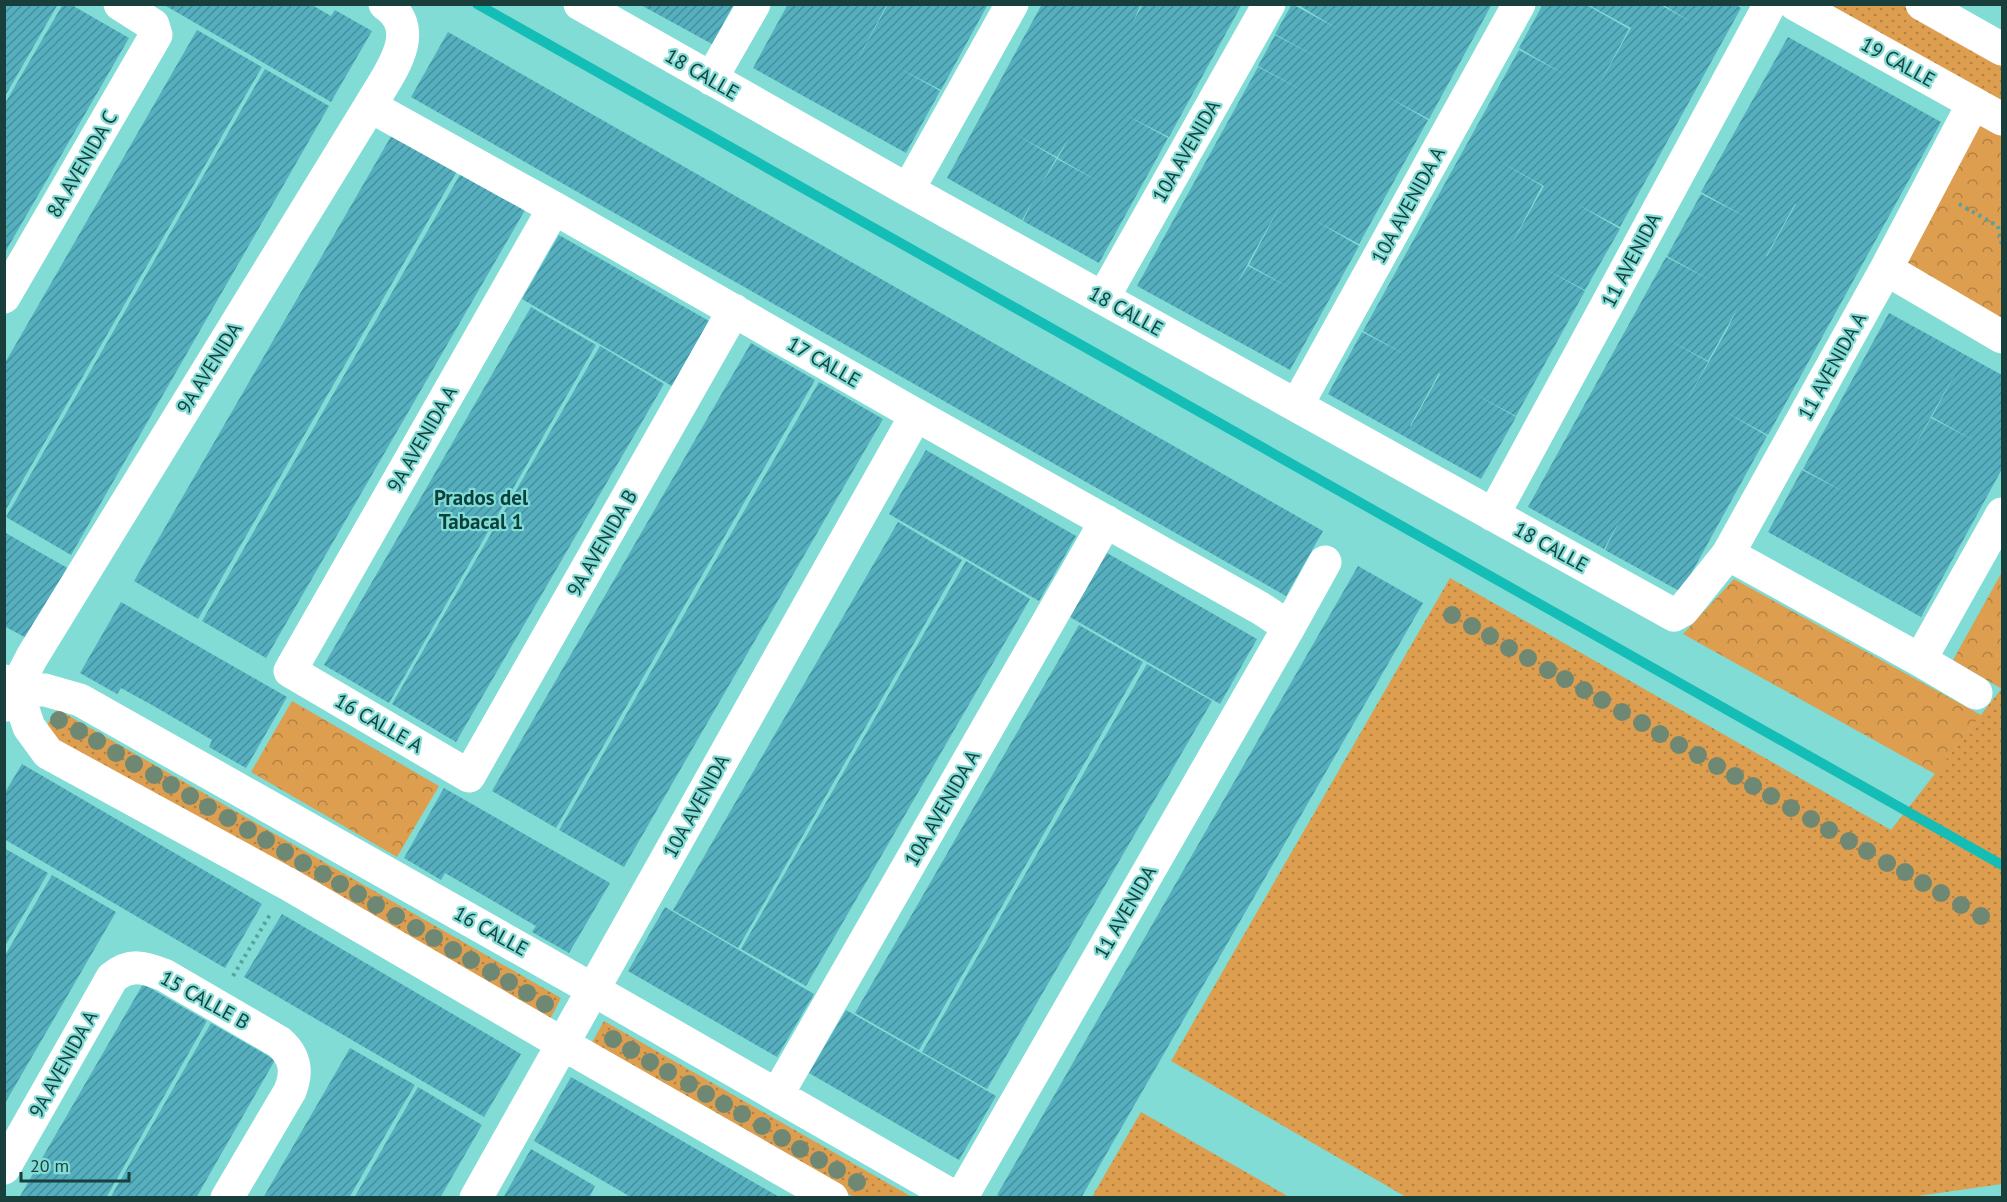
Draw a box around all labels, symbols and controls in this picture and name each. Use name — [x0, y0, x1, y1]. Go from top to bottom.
street label: 19 CALLE — [1856, 31, 1940, 93]
street label: 18 CALLE — [660, 42, 744, 106]
street label: 10A AVENIDA — [1146, 95, 1226, 207]
street label: 8A AVENIDA C — [41, 106, 123, 222]
street label: 10A AVENIDA A — [1365, 142, 1451, 268]
street label: 11 AVENIDA — [1595, 208, 1667, 312]
street label: 18 CALLE — [1084, 280, 1168, 342]
street label: 11 AVENIDA A — [1792, 308, 1872, 424]
street label: 9A AVENIDA — [171, 317, 247, 419]
street label: 17 CALLE — [783, 331, 865, 393]
street label: 9A AVENIDA A — [381, 381, 463, 497]
district label: Prados del Tabacal 1 — [434, 484, 529, 535]
street label: 9A AVENIDA B — [561, 485, 643, 601]
street label: 18 CALLE — [1509, 516, 1593, 578]
street label: 16 CALLE A — [330, 687, 428, 759]
street label: 10A AVENIDA A — [898, 745, 986, 871]
street label: 10A AVENIDA — [657, 750, 735, 862]
street label: 11 AVENIDA — [1088, 861, 1162, 963]
street label: 16 CALLE — [449, 900, 533, 962]
street label: 15 CALLE B — [156, 965, 254, 1035]
street label: 9A AVENIDA A — [23, 1006, 103, 1122]
scale bar — [21, 1145, 129, 1183]
text: 20 m — [30, 1154, 69, 1177]

